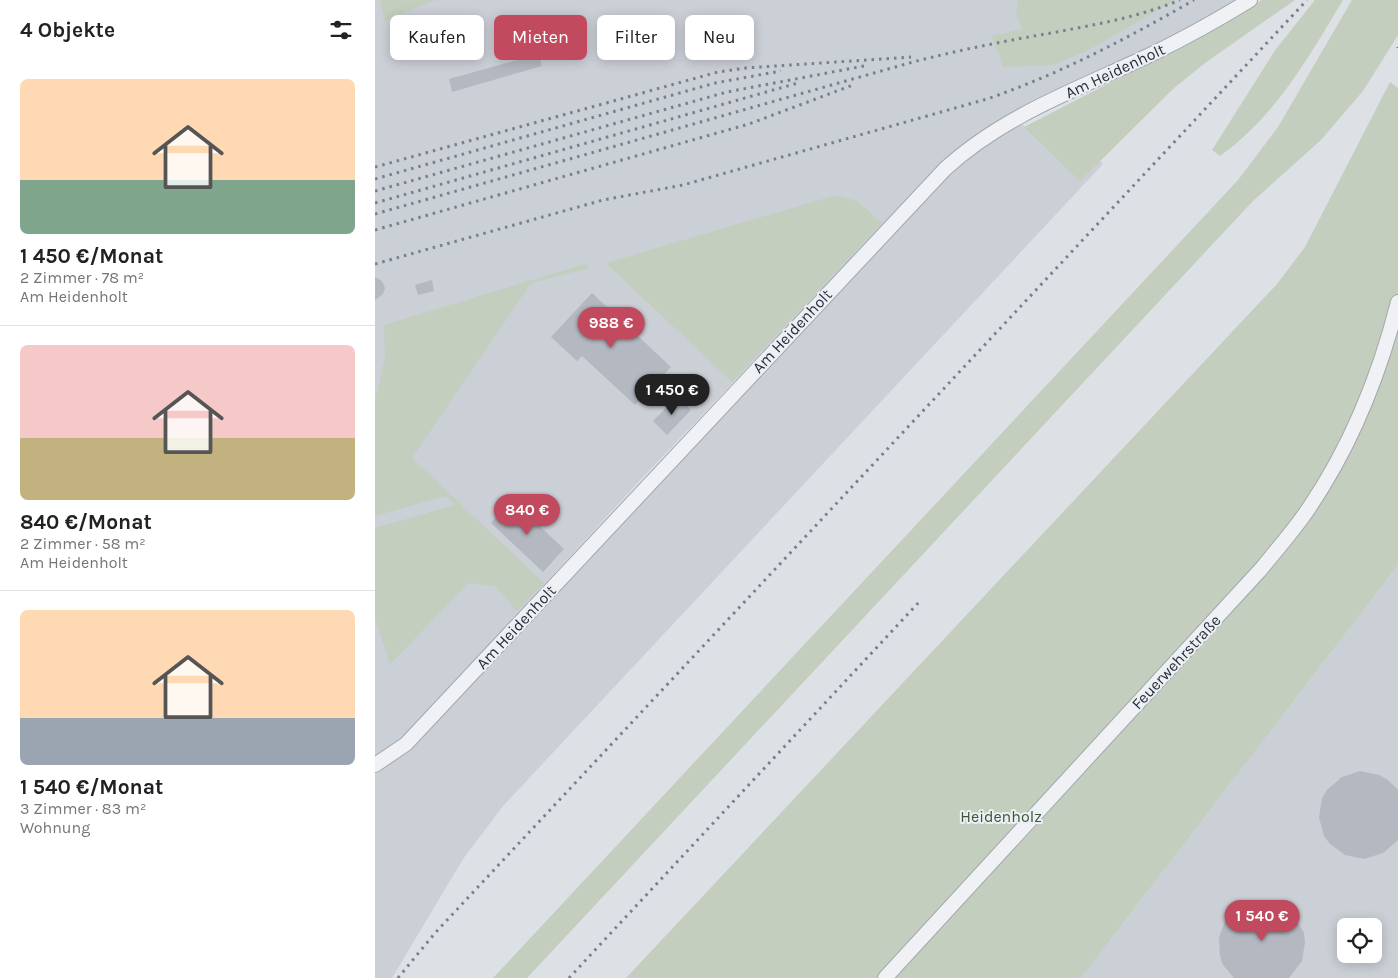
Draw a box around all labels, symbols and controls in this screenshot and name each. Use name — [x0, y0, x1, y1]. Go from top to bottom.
chip: Kaufen — [390, 15, 484, 60]
chip: Mieten — [494, 15, 587, 60]
chip: Filter — [597, 15, 675, 60]
chip: Neu — [685, 15, 754, 60]
icon: filters — [327, 16, 355, 44]
text: 4 Objekte — [20, 18, 115, 42]
street label: Am Heidenholt — [1062, 40, 1168, 102]
icon: home — [143, 112, 233, 202]
text: 1 450 €/Monat — [20, 244, 163, 268]
text: 2 Zimmer · 78 m² — [20, 268, 144, 287]
street label: Am Heidenholt — [748, 285, 836, 377]
text: Am Heidenholt — [20, 287, 128, 306]
pin: 988 € — [576, 306, 646, 349]
text: 988 € — [589, 313, 633, 332]
pin: 1 450 € — [626, 374, 718, 416]
icon: home — [143, 377, 233, 467]
text: 1 450 € — [646, 380, 698, 399]
pin: 840 € — [492, 494, 562, 536]
text: 840 € — [505, 500, 549, 519]
text: 840 €/Monat — [20, 510, 152, 534]
text: 2 Zimmer · 58 m² — [20, 534, 146, 553]
text: Am Heidenholt — [20, 553, 128, 572]
street label: Am Heidenholt — [472, 581, 560, 673]
street label: Feuerwehrstraße — [1127, 611, 1225, 713]
icon: home — [143, 642, 233, 732]
text: 1 540 €/Monat — [20, 775, 163, 799]
text: 3 Zimmer · 83 m² — [20, 799, 146, 818]
park label: Heidenholz — [960, 807, 1042, 826]
text: Wohnung — [20, 818, 90, 837]
pin: 1 540 € — [1216, 900, 1308, 942]
text: 1 540 € — [1236, 906, 1288, 925]
map controls — [1337, 918, 1382, 963]
button: locate — [1337, 918, 1382, 963]

